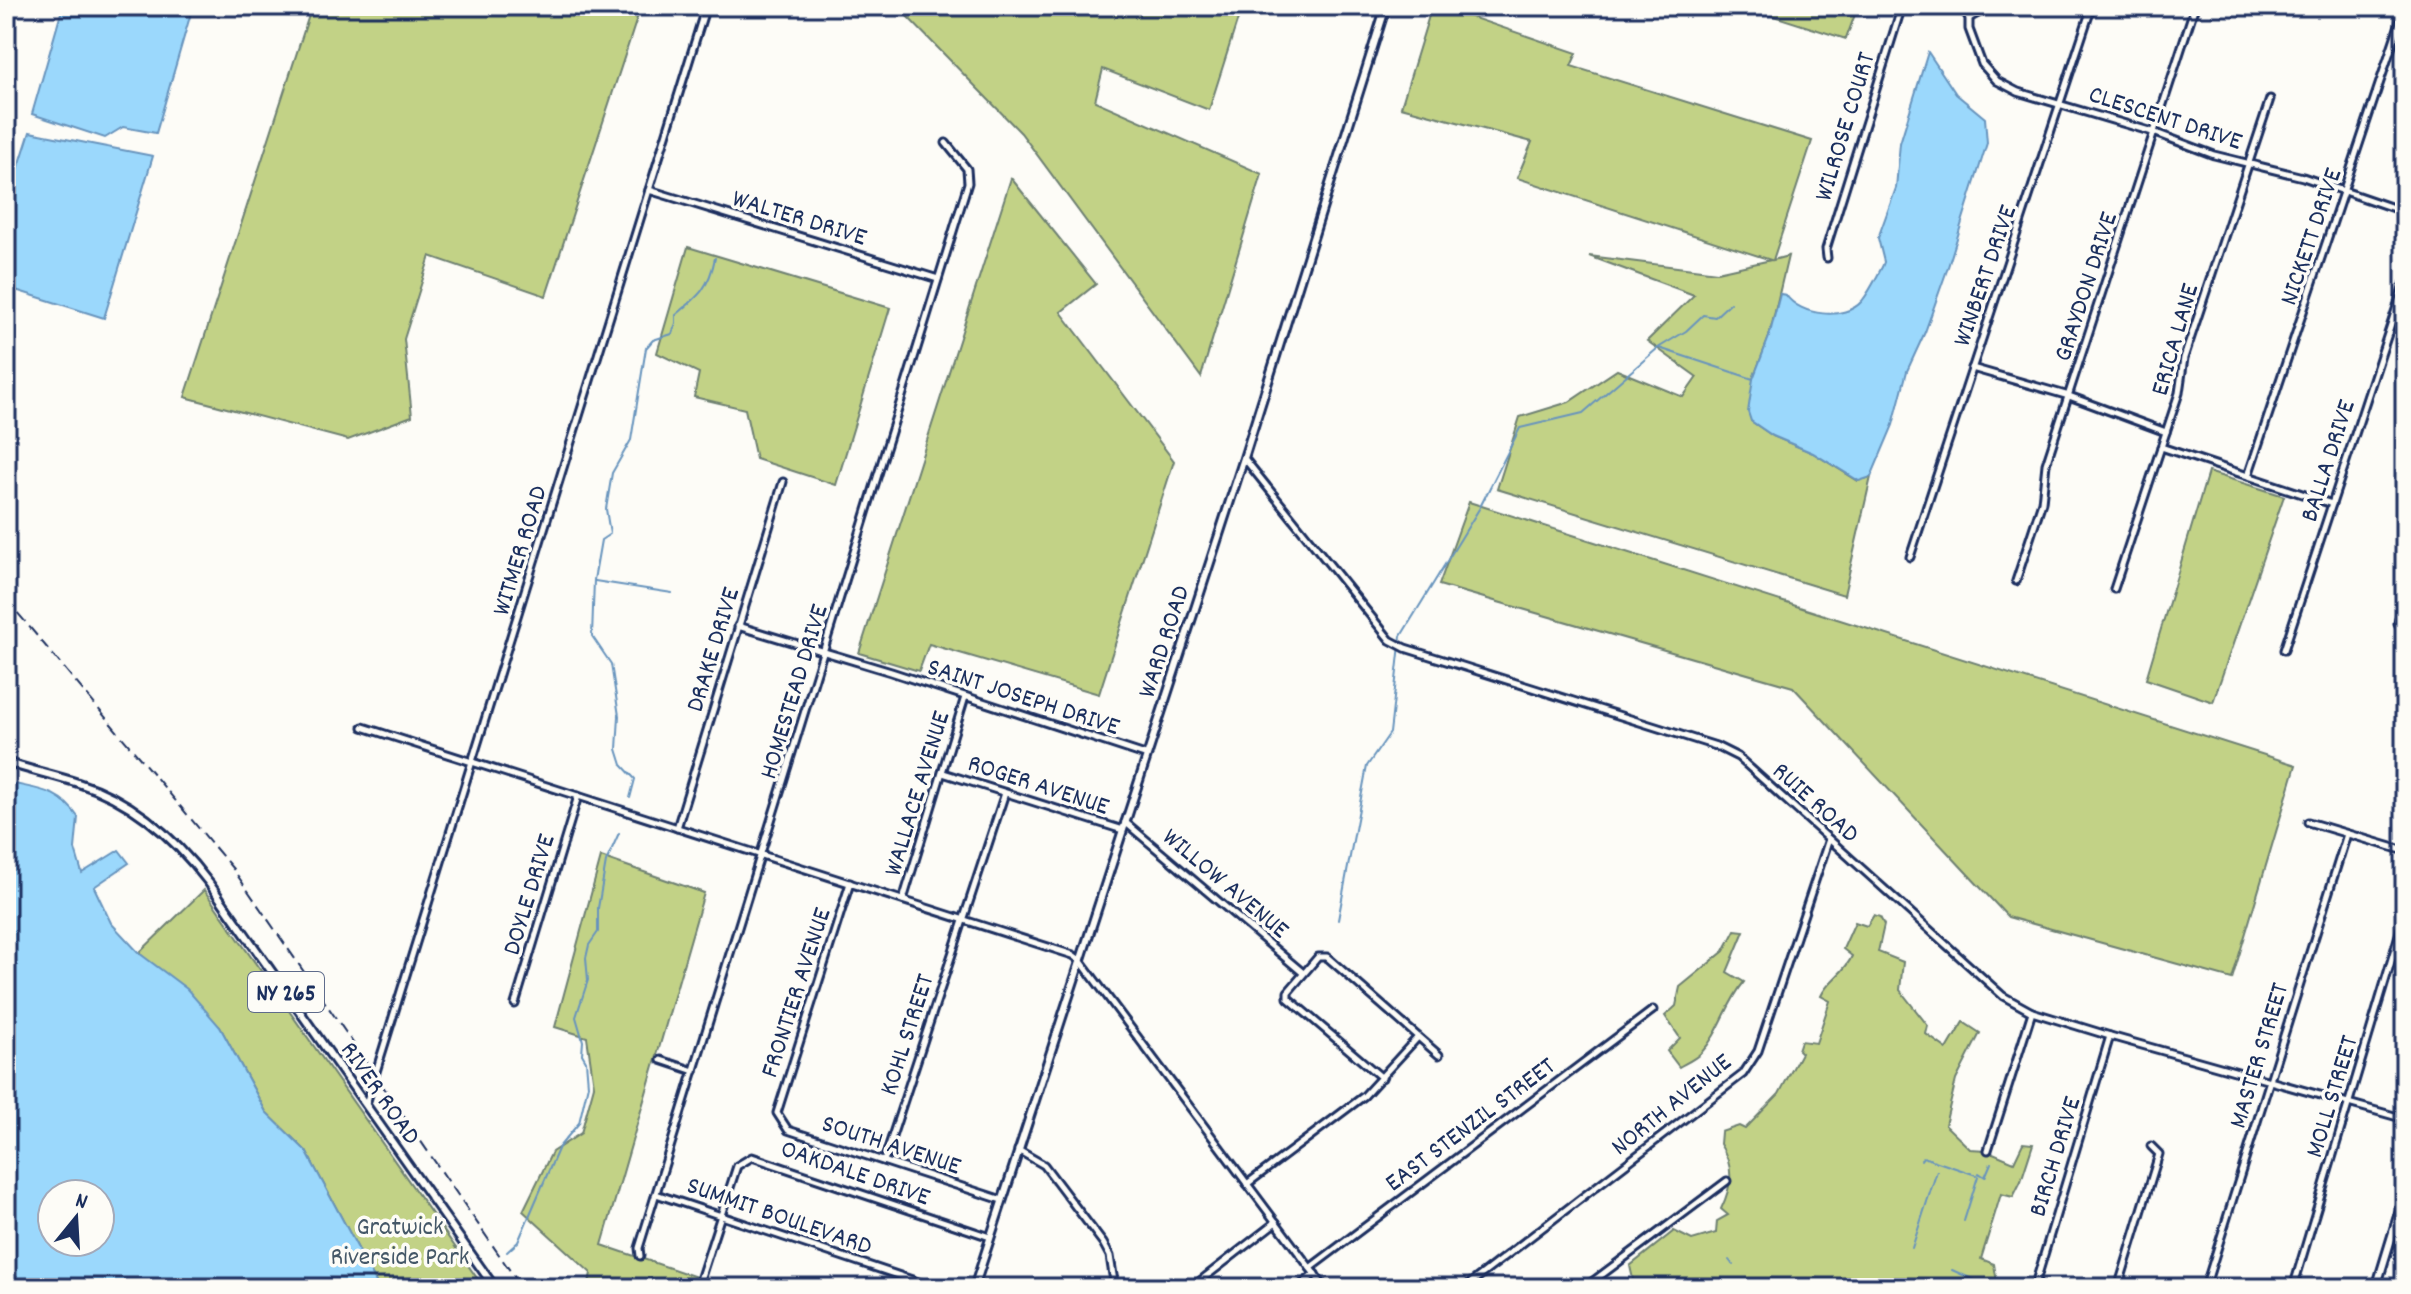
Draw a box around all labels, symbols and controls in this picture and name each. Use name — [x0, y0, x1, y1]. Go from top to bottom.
street label: WILROSE COURT — [1806, 48, 1887, 206]
street label: CLESCENT DRIVE — [2084, 77, 2246, 162]
street label: NICKETT DRIVE — [2272, 163, 2353, 311]
street label: WALTER DRIVE — [727, 181, 871, 257]
street label: WINBERT DRIVE — [1945, 200, 2028, 352]
street label: GRAYDON DRIVE — [2046, 207, 2129, 367]
street label: ERICA LANE — [2143, 279, 2210, 400]
street label: BALLA DRIVE — [2292, 395, 2367, 527]
street label: WITMER ROAD — [484, 481, 559, 621]
street label: WARD ROAD — [1130, 581, 1201, 703]
street label: DRAKE DRIVE — [678, 583, 751, 717]
street label: HOMESTEAD DRIVE — [751, 600, 840, 784]
street label: SAINT JOSEPH DRIVE — [922, 650, 1124, 747]
street label: WALLACE AVENUE — [876, 707, 961, 881]
street label: ROGER AVENUE — [962, 746, 1114, 827]
street label: RUIE ROAD — [1763, 754, 1867, 853]
street label: WILLOW AVENUE — [1153, 820, 1296, 949]
street label: DOYLE DRIVE — [494, 830, 566, 960]
street label: FRONTIER AVENUE — [752, 903, 842, 1083]
street label: KOHL STREET — [871, 969, 945, 1100]
road number: NY 265 — [248, 972, 324, 1012]
street label: MASTER STREET — [2221, 978, 2300, 1133]
street label: MOLL STREET — [2297, 1031, 2370, 1163]
street label: RIVER ROAD — [330, 1035, 428, 1153]
street label: NORTH AVENUE — [1604, 1045, 1741, 1166]
street label: EAST STENZIL STREET — [1378, 1049, 1565, 1202]
street label: BIRCH DRIVE — [2021, 1092, 2092, 1222]
street label: SOUTH AVENUE — [817, 1106, 965, 1186]
street label: OAKDALE DRIVE — [775, 1131, 935, 1217]
street label: SUMMIT BOULEVARD — [681, 1168, 877, 1266]
north arrow — [36, 1178, 116, 1258]
text: N — [71, 1186, 91, 1219]
park label: Gratwick Riverside Park — [331, 1210, 469, 1277]

